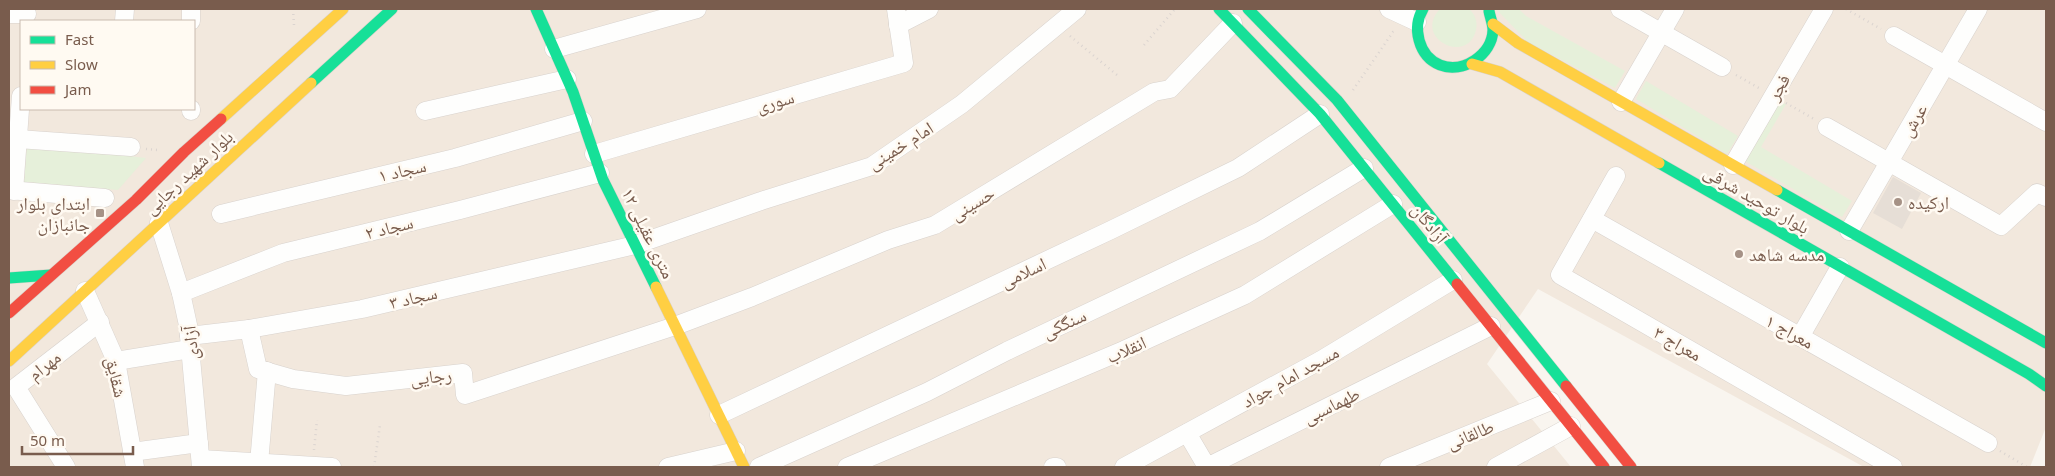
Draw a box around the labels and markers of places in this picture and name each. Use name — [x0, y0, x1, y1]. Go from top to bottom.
place label: ارکیده — [1908, 190, 1949, 214]
place label: ابتدای بلوار جانبازان — [16, 191, 90, 236]
marker: ارکیده — [1892, 196, 1904, 208]
marker: ابتدای بلوار جانبازان — [94, 207, 106, 219]
place label: مدسه شاهد — [1749, 242, 1824, 266]
marker: مدسه شاهد — [1733, 248, 1745, 260]

